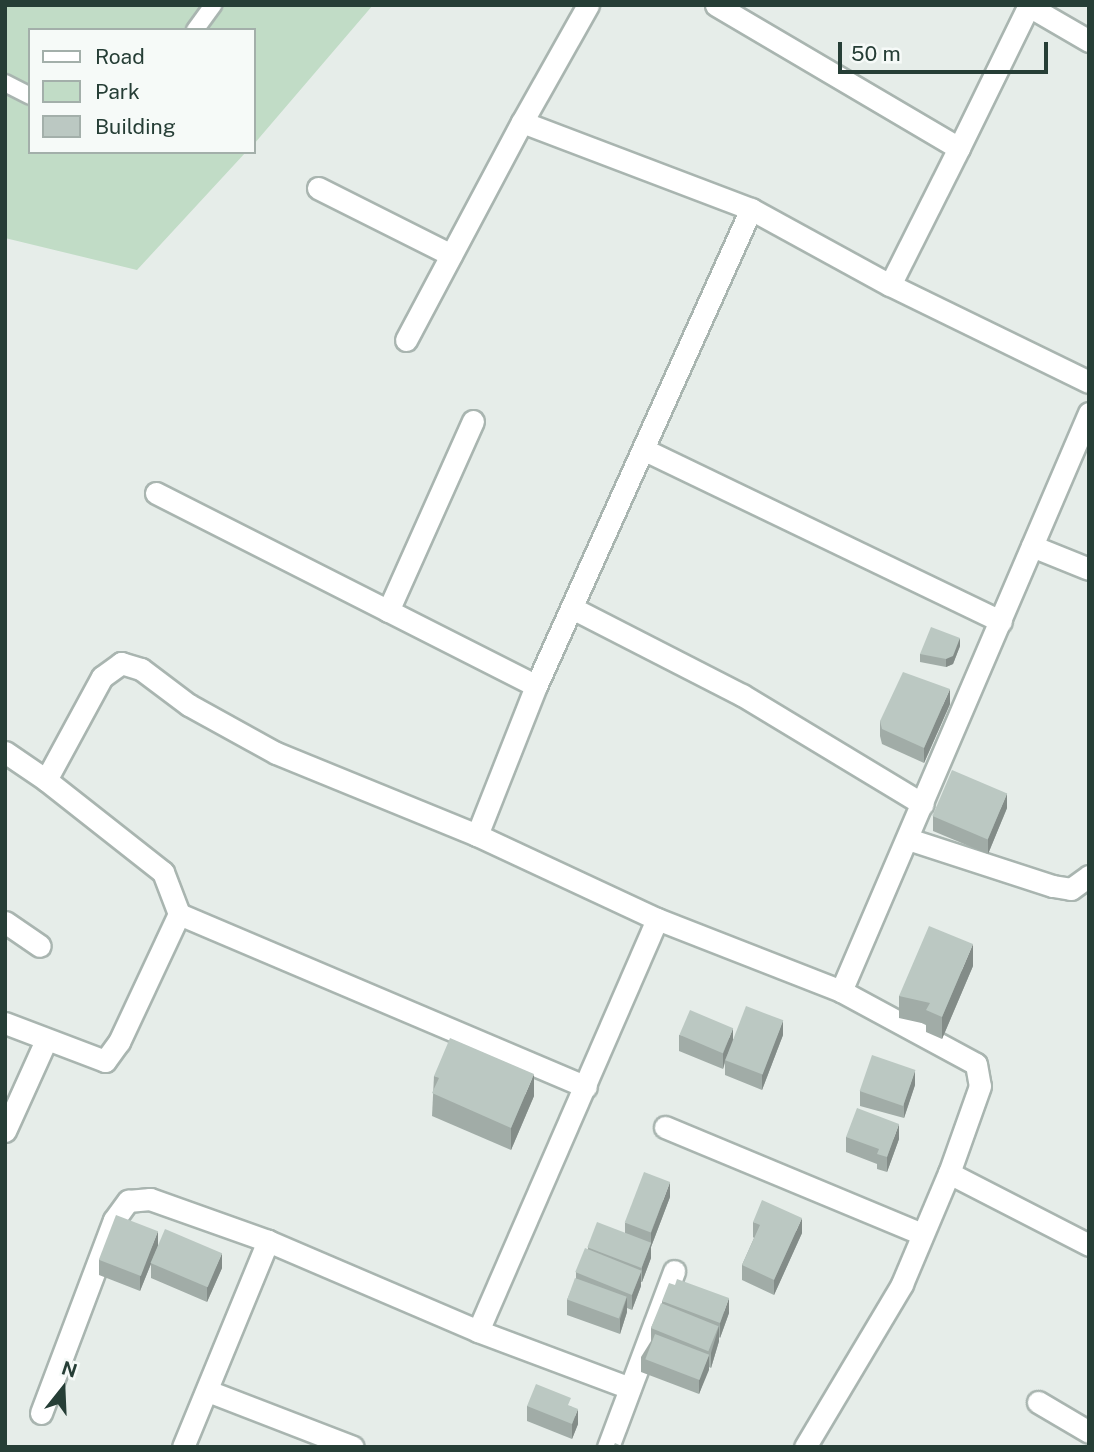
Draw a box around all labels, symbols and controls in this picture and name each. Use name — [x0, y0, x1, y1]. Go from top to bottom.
legend — [28, 28, 256, 154]
scale bar — [842, 28, 1052, 72]
text: 50 m — [851, 41, 901, 66]
text: Road — [95, 44, 145, 69]
text: Park — [95, 79, 140, 104]
text: Building — [95, 114, 176, 139]
north arrow — [28, 1354, 98, 1424]
text: N — [59, 1356, 80, 1382]

